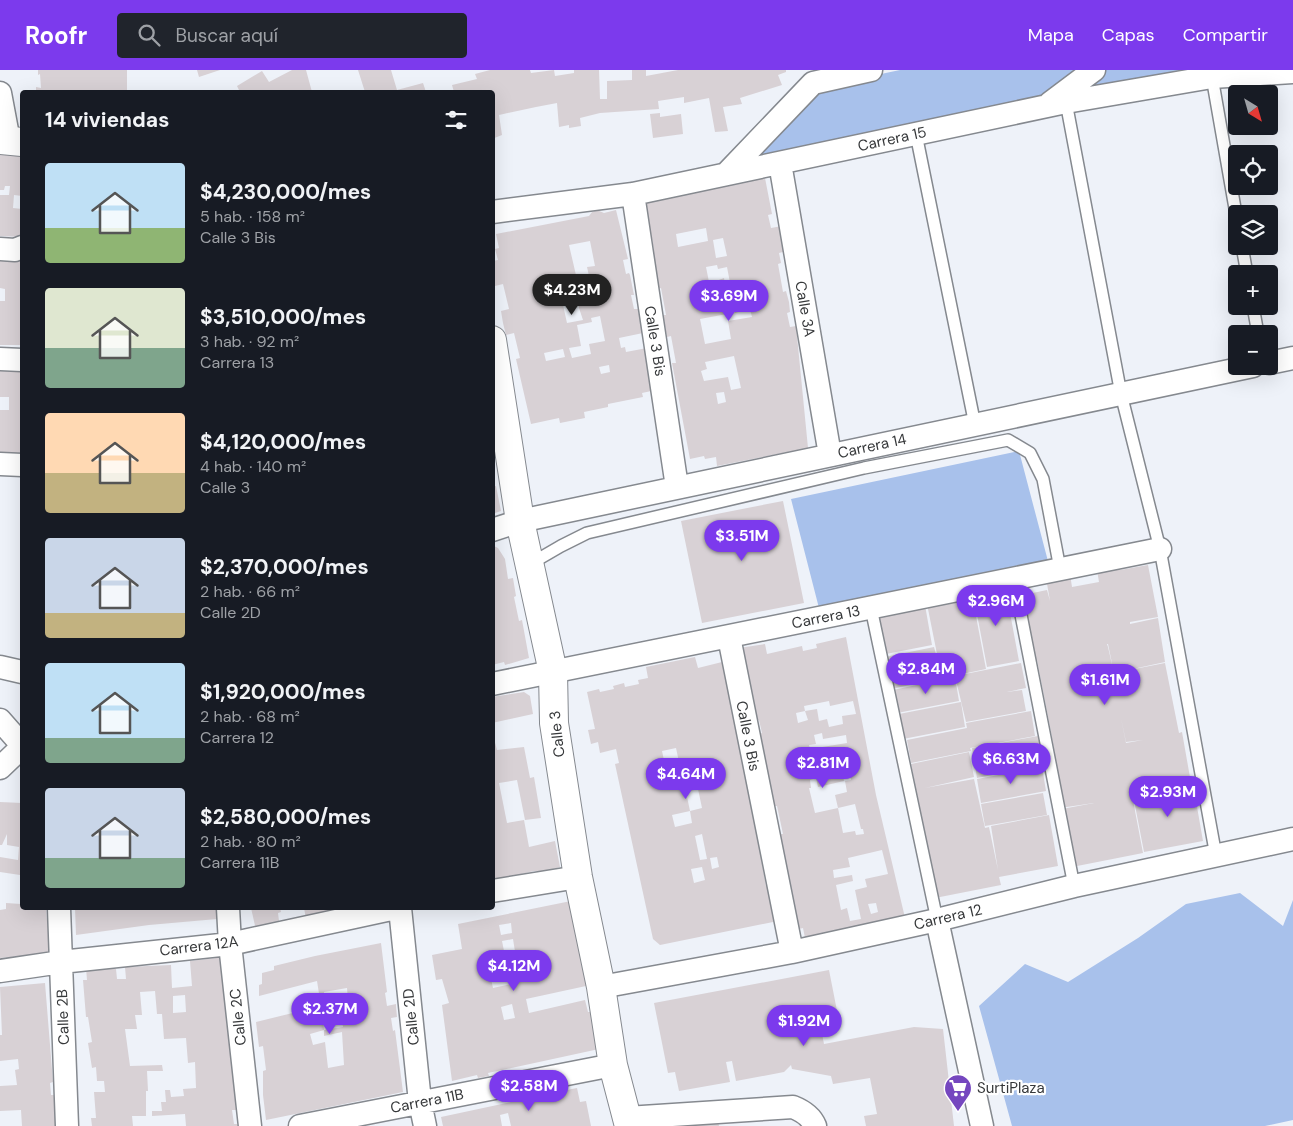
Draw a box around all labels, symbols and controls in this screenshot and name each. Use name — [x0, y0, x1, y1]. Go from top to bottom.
search box — [117, 13, 467, 58]
text: Roofr — [25, 20, 87, 51]
icon: search — [135, 21, 163, 49]
text: Buscar aquí — [175, 23, 278, 48]
text: Mapa — [1028, 23, 1074, 47]
text: Capas — [1102, 23, 1155, 47]
text: Compartir — [1183, 23, 1268, 47]
north arrow — [1228, 85, 1278, 135]
map controls — [1228, 85, 1278, 375]
text: 14 viviendas — [45, 106, 169, 134]
icon: filters — [442, 106, 470, 134]
street label: Carrera 15 — [856, 122, 928, 156]
button: locate — [1228, 145, 1278, 195]
text: $4,230,000/mes — [200, 178, 371, 206]
icon: home — [85, 183, 145, 243]
button: layers — [1228, 205, 1278, 255]
text: 5 hab. · 158 m² — [200, 206, 305, 227]
text: Calle 3 Bis — [200, 227, 276, 248]
button: + — [1228, 265, 1278, 315]
pin: $4.23M — [531, 274, 613, 316]
text: $4.23M — [543, 279, 601, 300]
pin: $3.69M — [688, 280, 770, 322]
street label: Calle 3A — [790, 280, 820, 339]
text: $3.69M — [700, 285, 758, 306]
text: $3,510,000/mes — [200, 303, 366, 331]
street label: Calle 3 Bis — [640, 304, 670, 378]
icon: home — [85, 308, 145, 368]
button: − — [1228, 325, 1278, 375]
text: 3 hab. · 92 m² — [200, 331, 299, 352]
text: Carrera 13 — [200, 352, 274, 373]
text: $4,120,000/mes — [200, 428, 366, 456]
street label: Carrera 14 — [836, 429, 908, 463]
icon: home — [85, 433, 145, 493]
text: 4 hab. · 140 m² — [200, 456, 306, 477]
text: Calle 3 — [200, 477, 250, 498]
pin: $3.51M — [701, 520, 783, 562]
text: $3.51M — [715, 525, 769, 546]
text: $2,370,000/mes — [200, 553, 369, 581]
icon: home — [85, 558, 145, 618]
text: 2 hab. · 66 m² — [200, 581, 300, 602]
pin: $2.96M — [955, 584, 1037, 627]
text: $2.96M — [968, 590, 1024, 611]
street label: Carrera 13 — [790, 601, 862, 633]
text: Calle 2D — [200, 602, 261, 623]
pin: $2.84M — [885, 652, 967, 695]
text: $2.84M — [897, 658, 955, 679]
pin: $1.61M — [1064, 664, 1146, 706]
text: $1.61M — [1080, 669, 1130, 690]
text: $1,920,000/mes — [200, 678, 366, 706]
icon: home — [85, 683, 145, 743]
street label: Calle 3 Bis — [731, 699, 765, 773]
text: 2 hab. · 68 m² — [200, 706, 300, 727]
street label: Calle 3 — [545, 710, 569, 758]
text: Carrera 12 — [200, 727, 274, 748]
pin: $6.63M — [970, 742, 1052, 785]
pin: $2.81M — [782, 746, 864, 789]
text: $6.63M — [983, 748, 1039, 769]
text: $2.81M — [797, 752, 849, 773]
pin: $4.64M — [645, 758, 727, 800]
text: $4.64M — [657, 763, 715, 784]
pin: $2.93M — [1127, 776, 1209, 818]
text: $2.93M — [1140, 781, 1196, 802]
text: $2,580,000/mes — [200, 803, 371, 831]
icon: home — [85, 808, 145, 868]
text: 2 hab. · 80 m² — [200, 831, 301, 852]
text: Carrera 11B — [200, 852, 279, 873]
street label: Carrera 12 — [912, 899, 984, 935]
street label: Carrera 12A — [158, 931, 240, 961]
pin: $4.12M — [473, 950, 555, 992]
text: $4.12M — [488, 955, 540, 976]
street label: Calle 2C — [225, 987, 251, 1047]
street label: Calle 2D — [398, 988, 424, 1046]
street label: Calle 2B — [52, 989, 74, 1045]
pin: $2.37M — [289, 992, 371, 1035]
text: $2.37M — [302, 998, 358, 1019]
pin: $1.92M — [763, 1004, 845, 1047]
text: $1.92M — [778, 1010, 830, 1031]
pin: $2.58M — [488, 1070, 570, 1112]
supermarket icon: SurtiPlaza — [943, 1073, 973, 1112]
text: $2.58M — [500, 1075, 558, 1096]
place label: SurtiPlaza — [977, 1078, 1045, 1098]
street label: Carrera 11B — [389, 1084, 465, 1118]

